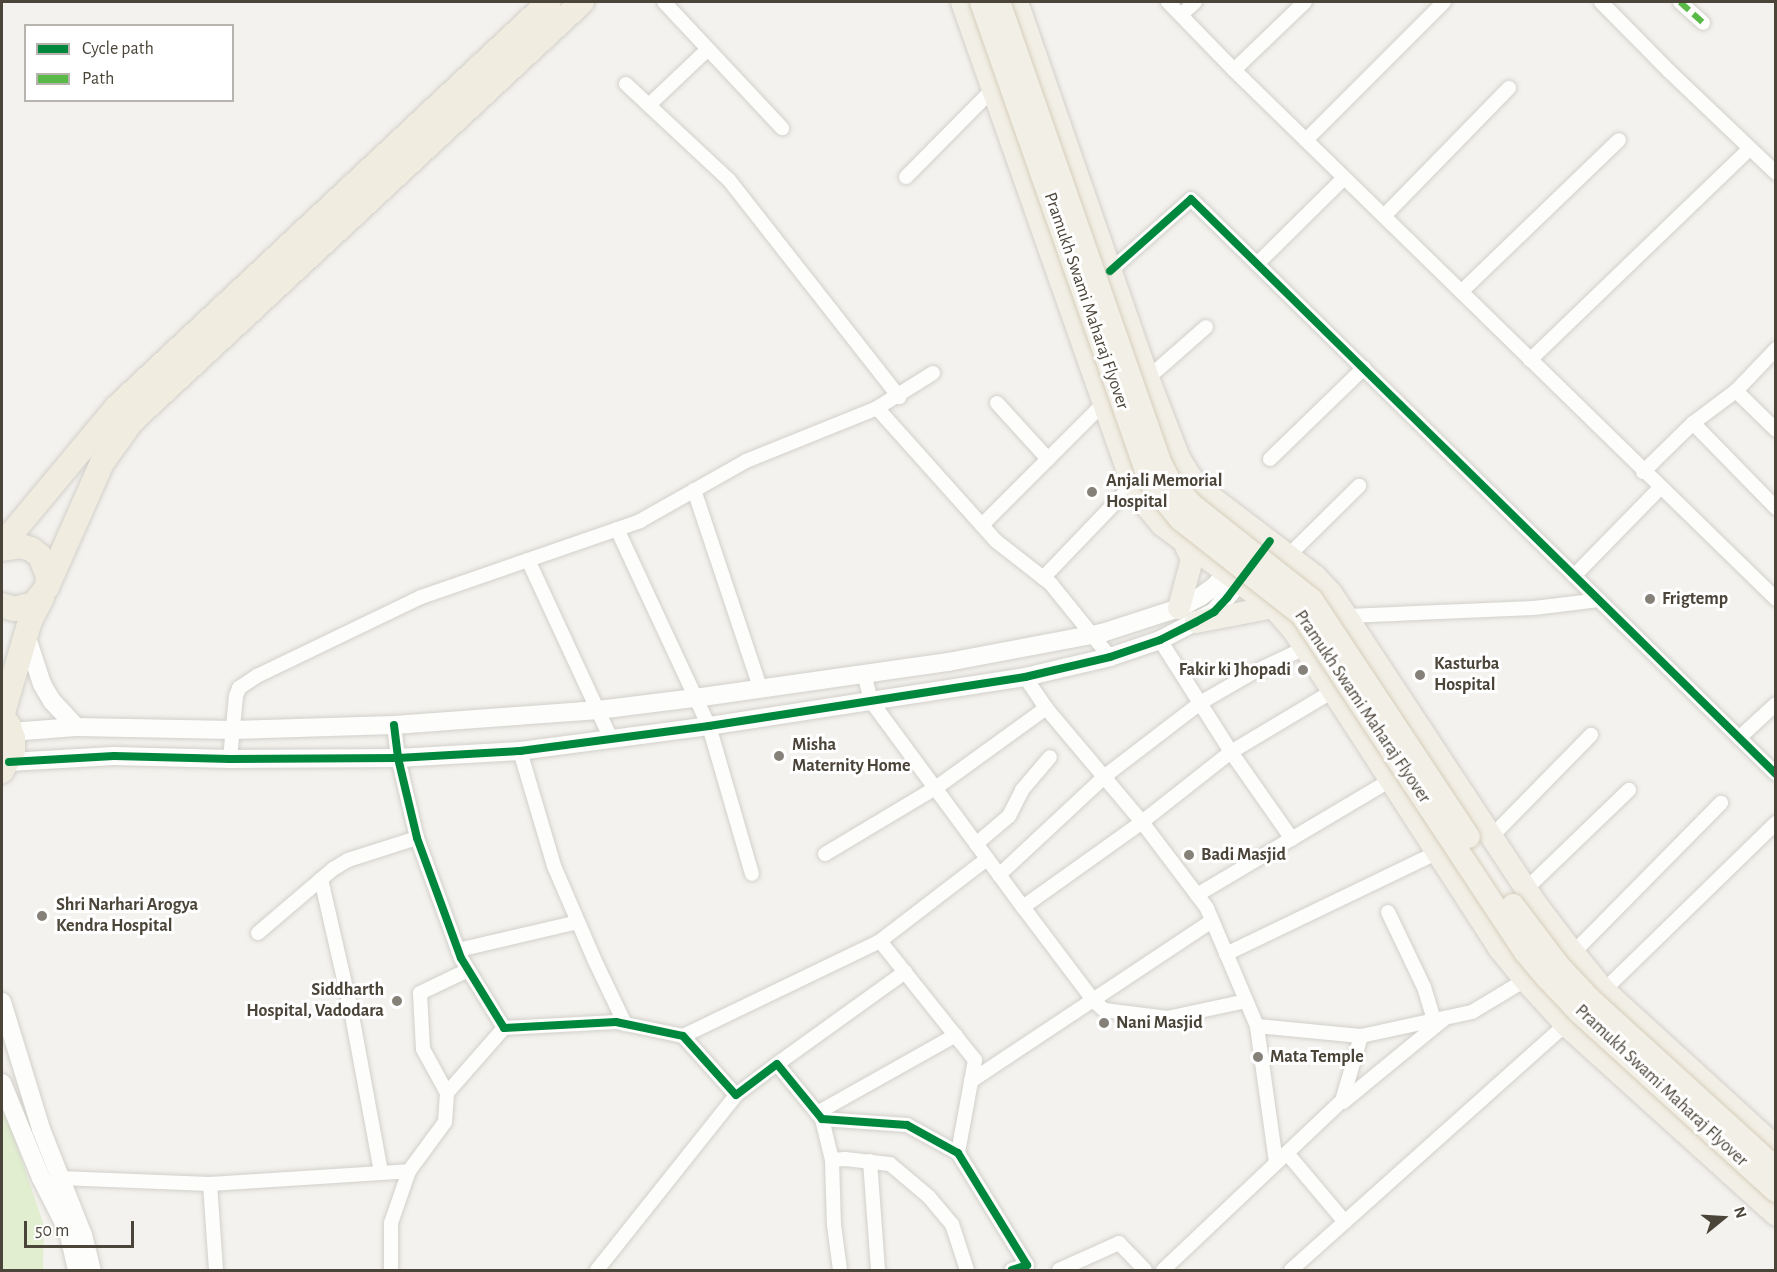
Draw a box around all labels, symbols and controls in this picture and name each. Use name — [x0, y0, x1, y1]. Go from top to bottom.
legend — [24, 24, 234, 102]
text: Cycle path — [82, 40, 154, 58]
text: Path — [82, 70, 114, 88]
street label: Pramukh Swami Maharaj Flyover — [1039, 190, 1133, 412]
place label: Anjali Memorial Hospital — [1106, 471, 1222, 514]
marker: Anjali Memorial Hospital — [1083, 483, 1101, 501]
place label: Frigtemp — [1662, 588, 1728, 610]
marker: Frigtemp — [1643, 592, 1657, 606]
street label: Pramukh Swami Maharaj Flyover — [1289, 606, 1435, 808]
place label: Kasturba Hospital — [1434, 654, 1499, 696]
place label: Fakir ki Jhopadi — [1179, 659, 1291, 681]
marker: Fakir ki Jhopadi — [1296, 663, 1310, 677]
marker: Kasturba Hospital — [1411, 666, 1429, 684]
place label: Misha Maternity Home — [792, 735, 911, 777]
marker: Misha Maternity Home — [770, 747, 788, 765]
place label: Badi Masjid — [1201, 844, 1286, 866]
marker: Badi Masjid — [1182, 848, 1196, 862]
place label: Shri Narhari Arogya Kendra Hospital — [56, 895, 198, 938]
marker: Shri Narhari Arogya Kendra Hospital — [33, 907, 51, 925]
place label: Siddharth Hospital, Vadodara — [246, 980, 384, 1022]
marker: Siddharth Hospital, Vadodara — [388, 992, 406, 1010]
street label: Pramukh Swami Maharaj Flyover — [1570, 1000, 1752, 1172]
place label: Nani Masjid — [1116, 1012, 1203, 1034]
marker: Nani Masjid — [1097, 1016, 1111, 1030]
place label: Mata Temple — [1270, 1046, 1364, 1068]
marker: Mata Temple — [1251, 1050, 1265, 1064]
north arrow — [1693, 1188, 1753, 1248]
text: N — [1731, 1205, 1749, 1220]
scale bar — [27, 1209, 136, 1247]
text: 50 m — [35, 1222, 69, 1240]

